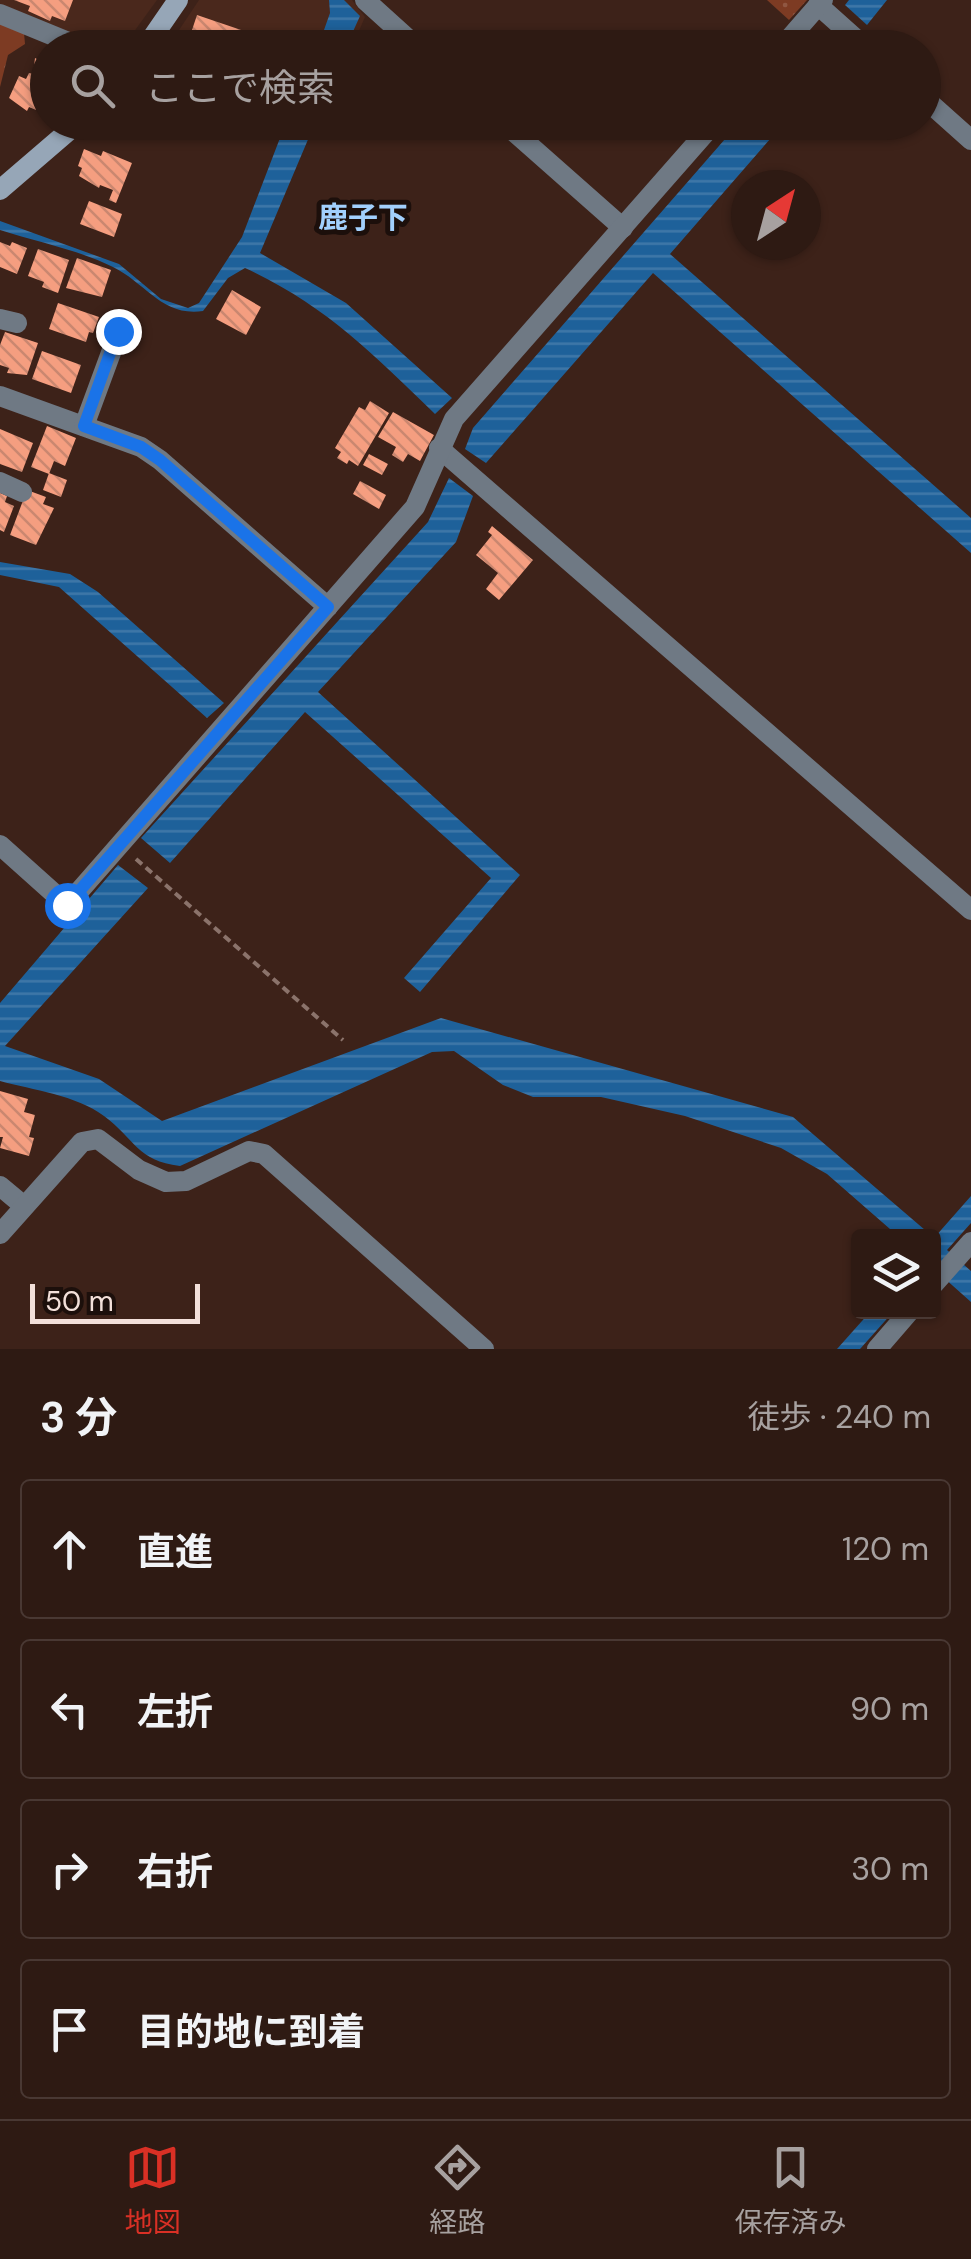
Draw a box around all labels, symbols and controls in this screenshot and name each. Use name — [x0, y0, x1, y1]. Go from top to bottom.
search box — [30, 30, 941, 140]
icon: search — [65, 58, 120, 113]
text: ここで検索 — [145, 63, 335, 113]
north arrow — [731, 170, 821, 260]
district label: 鹿子下 — [318, 198, 408, 237]
route end — [96, 309, 142, 355]
route start — [45, 883, 91, 929]
map controls — [851, 1229, 941, 1319]
button: layers — [851, 1229, 941, 1319]
scale bar — [30, 1279, 200, 1324]
text: 50 m — [45, 1283, 114, 1320]
text: 3 分 — [40, 1390, 117, 1445]
text: 徒歩 · 240 m — [747, 1396, 931, 1438]
icon: ahead — [42, 1522, 97, 1577]
text: 直進 — [137, 1527, 213, 1577]
text: 120 m — [842, 1528, 929, 1570]
icon: left — [42, 1682, 97, 1737]
text: 左折 — [137, 1687, 213, 1737]
text: 90 m — [850, 1688, 929, 1730]
icon: right — [42, 1842, 97, 1897]
text: 右折 — [137, 1847, 213, 1897]
text: 30 m — [851, 1848, 929, 1890]
icon: arrive — [42, 2002, 97, 2057]
text: 目的地に到着 — [137, 2007, 365, 2057]
tab: 地図 — [124, 2140, 181, 2241]
tab: 経路 — [429, 2140, 486, 2241]
tab: 保存済み — [734, 2140, 847, 2241]

